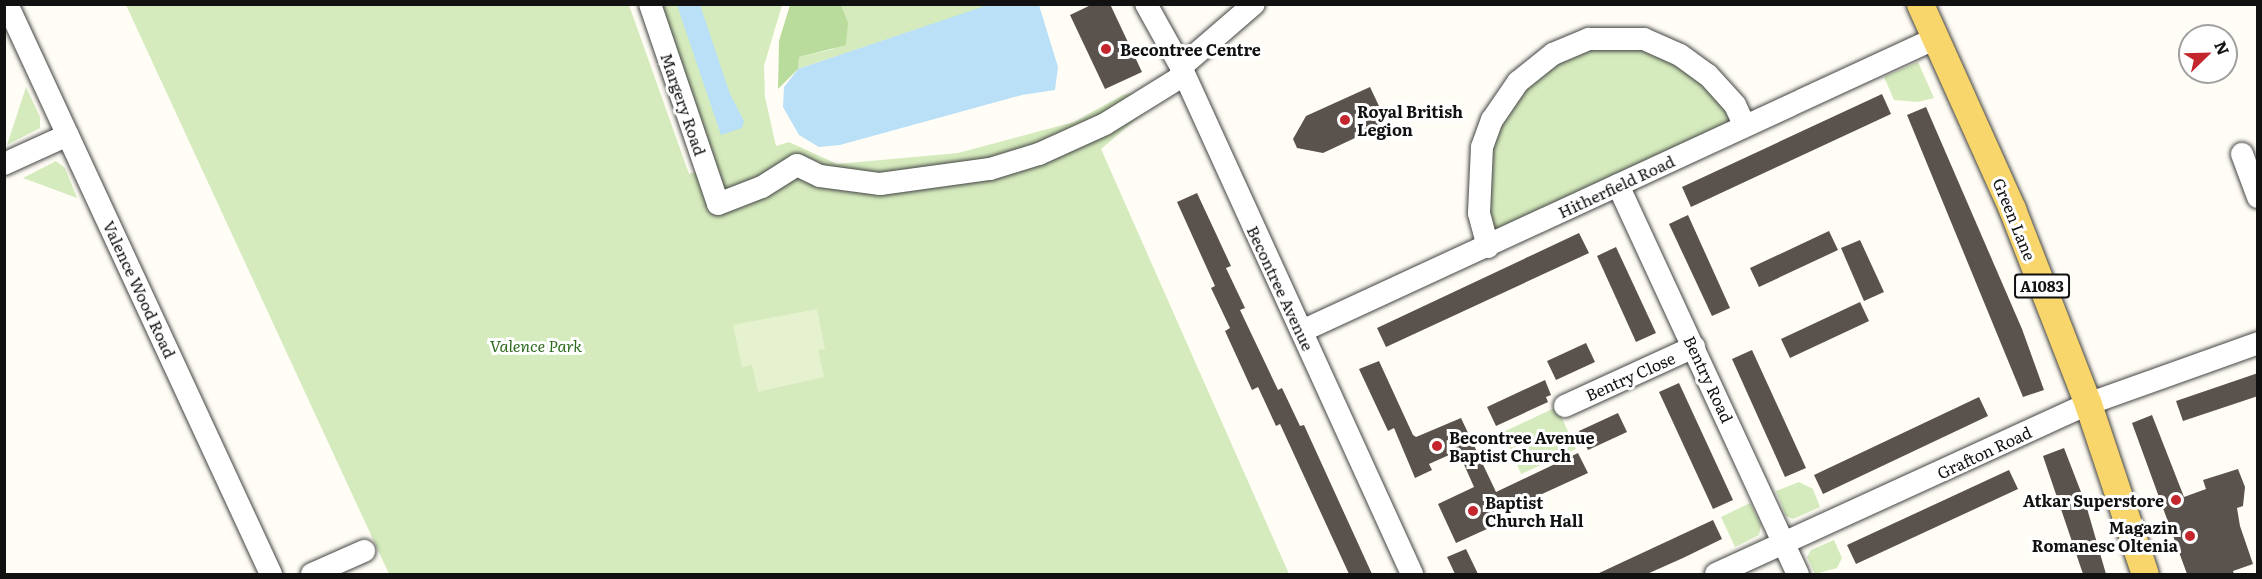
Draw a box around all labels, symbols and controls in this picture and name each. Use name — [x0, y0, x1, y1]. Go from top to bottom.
north arrow — [2178, 24, 2238, 84]
text: N — [2209, 37, 2236, 59]
place label: Becontree Centre — [1120, 39, 1261, 59]
marker: Becontree Centre — [1097, 40, 1115, 58]
street label: Margery Road — [657, 50, 711, 158]
place label: Royal British Legion — [1357, 101, 1463, 139]
marker: Royal British Legion — [1338, 113, 1352, 127]
street label: Hitherfield Road — [1555, 151, 1677, 221]
street label: Green Lane — [1990, 175, 2040, 263]
street label: Valence Wood Road — [100, 217, 180, 361]
street label: Becontree Avenue — [1244, 222, 1318, 354]
road number: A1083 — [2014, 274, 2070, 298]
street label: Bentry Road — [1680, 332, 1738, 426]
park label: Valence Park — [490, 335, 582, 355]
street label: Bentry Close — [1582, 348, 1678, 404]
street label: Grafton Road — [1934, 422, 2034, 482]
place label: Becontree Avenue Baptist Church — [1449, 427, 1595, 465]
marker: Becontree Avenue Baptist Church — [1430, 439, 1444, 453]
place label: Atkar Superstore — [2023, 490, 2164, 510]
place label: Baptist Church Hall — [1485, 492, 1583, 530]
marker: Atkar Superstore — [2169, 493, 2183, 507]
marker: Baptist Church Hall — [1466, 504, 1480, 518]
place label: Magazin Romanesc Oltenia — [2032, 517, 2178, 555]
marker: Magazin Romanesc Oltenia — [2183, 529, 2197, 543]

